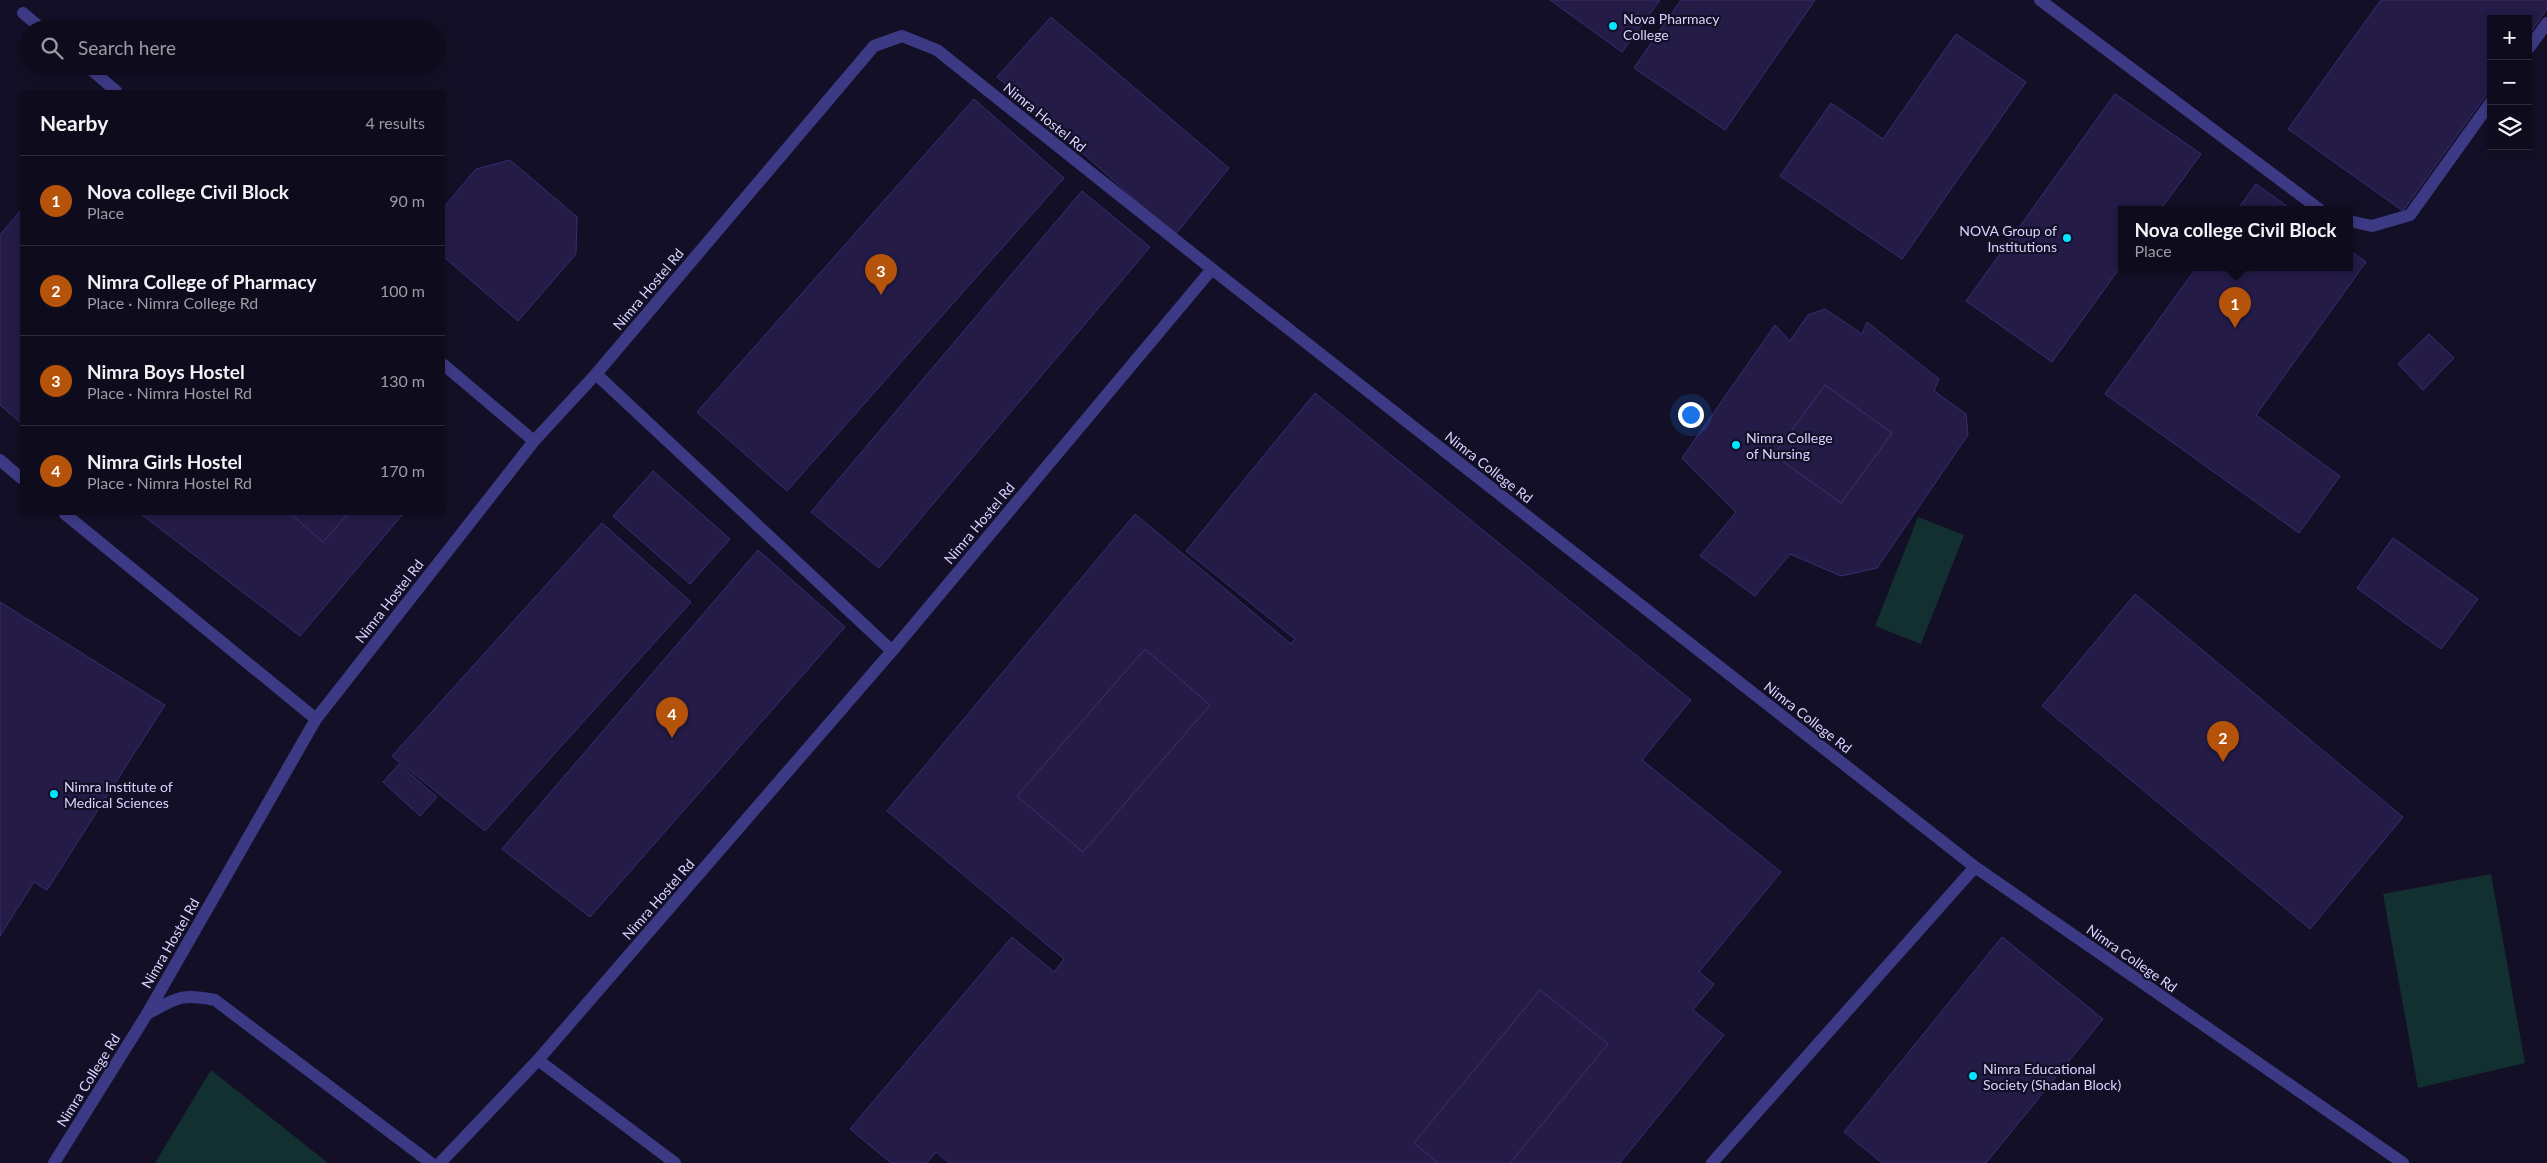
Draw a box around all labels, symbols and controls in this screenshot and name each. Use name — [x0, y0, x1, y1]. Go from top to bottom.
place label: Nova Pharmacy College — [1623, 10, 1720, 43]
map controls — [2487, 15, 2532, 150]
button: + — [2487, 15, 2532, 60]
search box — [20, 20, 445, 75]
marker: Nova Pharmacy College — [1607, 20, 1619, 32]
icon: search — [38, 34, 66, 62]
text: Search here — [78, 36, 176, 59]
button: − — [2487, 60, 2532, 105]
street label: Nimra Hostel Rd — [1000, 79, 1090, 155]
button: layers — [2487, 105, 2532, 150]
text: Nearby — [40, 110, 108, 135]
text: 4 results — [365, 113, 425, 132]
text: Nova college Civil Block — [87, 180, 289, 203]
text: 1 — [51, 191, 61, 210]
text: 90 m — [389, 191, 425, 210]
text: Place — [87, 203, 124, 222]
popup — [2118, 206, 2353, 271]
text: Nova college Civil Block — [2134, 218, 2337, 241]
place label: NOVA Group of Institutions — [1959, 222, 2057, 255]
marker: NOVA Group of Institutions — [2061, 232, 2073, 244]
text: Place — [2134, 241, 2172, 260]
street label: Nimra Hostel Rd — [609, 245, 687, 333]
pin: 3 — [865, 254, 897, 295]
text: Nimra College of Pharmacy — [87, 270, 317, 293]
text: 2 — [51, 281, 61, 300]
text: 100 m — [380, 281, 425, 300]
pin: 1 — [2219, 287, 2251, 328]
text: Place · Nimra College Rd — [87, 293, 258, 312]
text: Nimra Boys Hostel — [87, 360, 245, 383]
text: 3 — [51, 371, 61, 390]
text: 130 m — [380, 371, 425, 390]
text: Place · Nimra Hostel Rd — [87, 383, 252, 402]
your location — [1678, 402, 1704, 428]
street label: Nimra College Rd — [1442, 428, 1536, 506]
place label: Nimra College of Nursing — [1746, 429, 1833, 462]
marker: Nimra College of Nursing — [1730, 439, 1742, 451]
text: Nimra Girls Hostel — [87, 450, 242, 473]
text: 4 — [51, 461, 61, 480]
text: 170 m — [380, 461, 425, 480]
text: Place · Nimra Hostel Rd — [87, 473, 252, 492]
street label: Nimra Hostel Rd — [940, 479, 1018, 567]
street label: Nimra Hostel Rd — [351, 556, 427, 646]
street label: Nimra College Rd — [1761, 678, 1855, 756]
pin: 4 — [656, 697, 688, 738]
pin: 2 — [2207, 721, 2239, 762]
place label: Nimra Institute of Medical Sciences — [64, 778, 173, 811]
marker: Nimra Institute of Medical Sciences — [48, 788, 60, 800]
street label: Nimra Hostel Rd — [618, 855, 698, 943]
street label: Nimra Hostel Rd — [137, 895, 203, 991]
street label: Nimra College Rd — [2083, 920, 2181, 996]
street label: Nimra College Rd — [53, 1030, 123, 1130]
place label: Nimra Educational Society (Shadan Block) — [1983, 1060, 2121, 1093]
marker: Nimra Educational Society (Shadan Block) — [1967, 1070, 1979, 1082]

